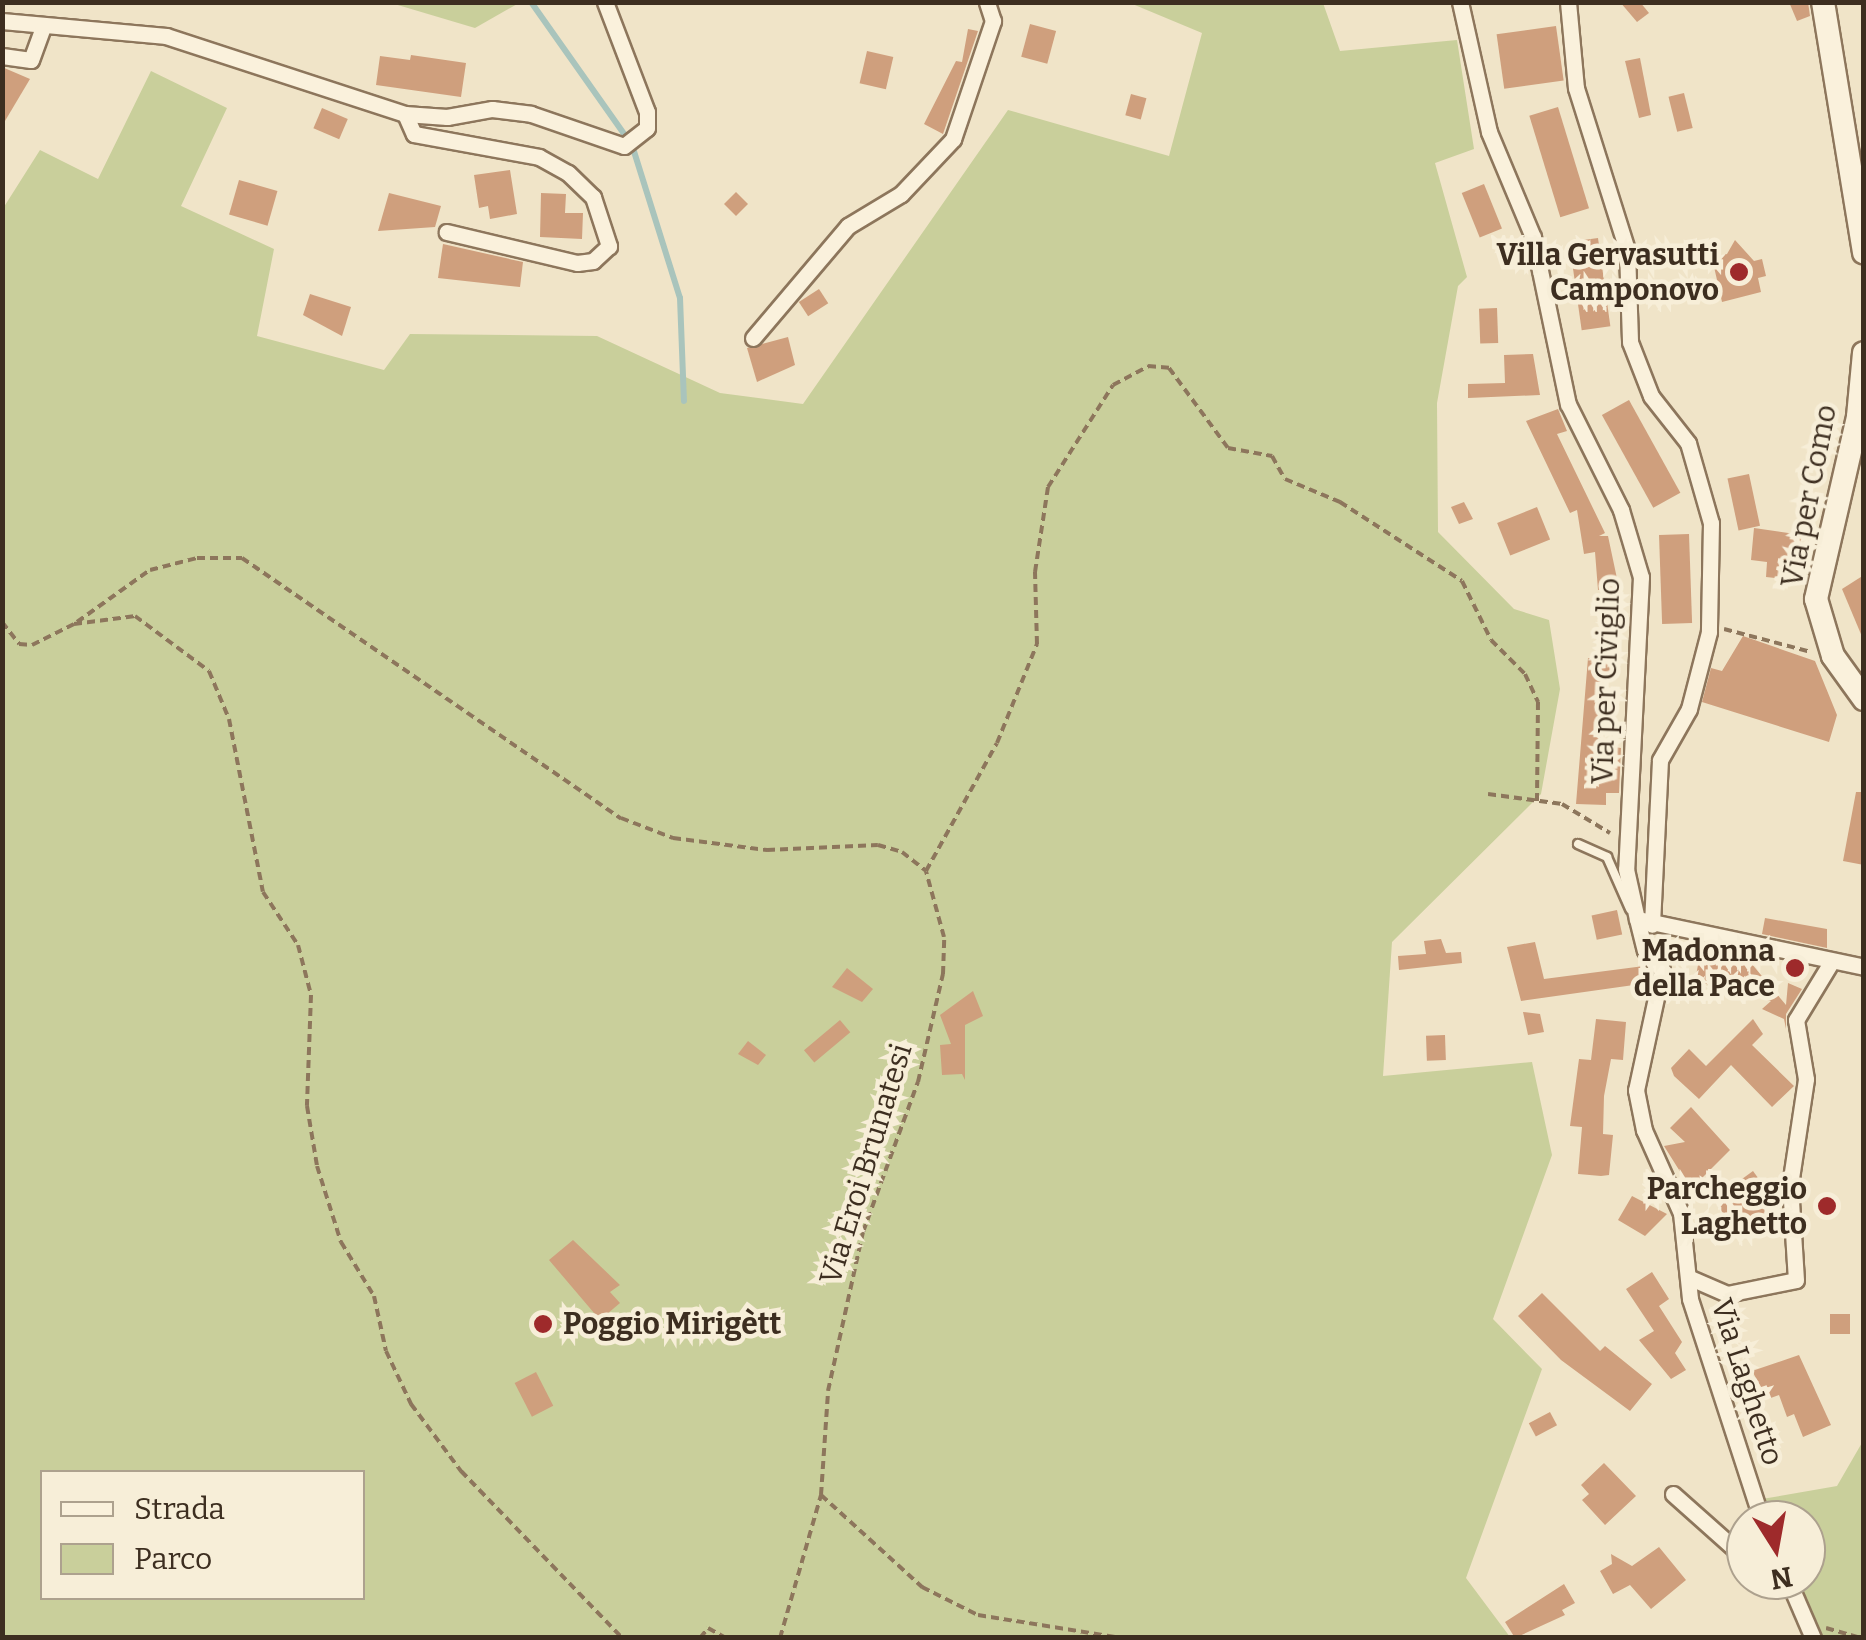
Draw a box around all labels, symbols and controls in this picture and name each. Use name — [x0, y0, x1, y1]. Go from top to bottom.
place label: Villa Gervasutti Camponovo — [1497, 237, 1719, 308]
marker: Villa Gervasutti Camponovo — [1728, 261, 1750, 283]
street label: Via per Como — [1774, 401, 1844, 591]
street label: Via per Civiglio — [1584, 577, 1628, 785]
place label: Madonna della Pace — [1634, 933, 1775, 1004]
marker: Madonna della Pace — [1784, 957, 1806, 979]
street label: Via Eroi Brunatesi — [812, 1039, 920, 1289]
place label: Parcheggio Laghetto — [1647, 1171, 1807, 1242]
marker: Parcheggio Laghetto — [1816, 1195, 1838, 1217]
street label: Via Laghetto — [1703, 1294, 1791, 1470]
place label: Poggio Mirigètt — [563, 1306, 781, 1342]
marker: Poggio Mirigètt — [532, 1313, 554, 1335]
legend — [40, 1470, 365, 1600]
text: Strada — [134, 1491, 225, 1527]
north arrow — [1726, 1500, 1826, 1600]
text: Parco — [134, 1541, 212, 1577]
text: N — [1768, 1560, 1795, 1596]

